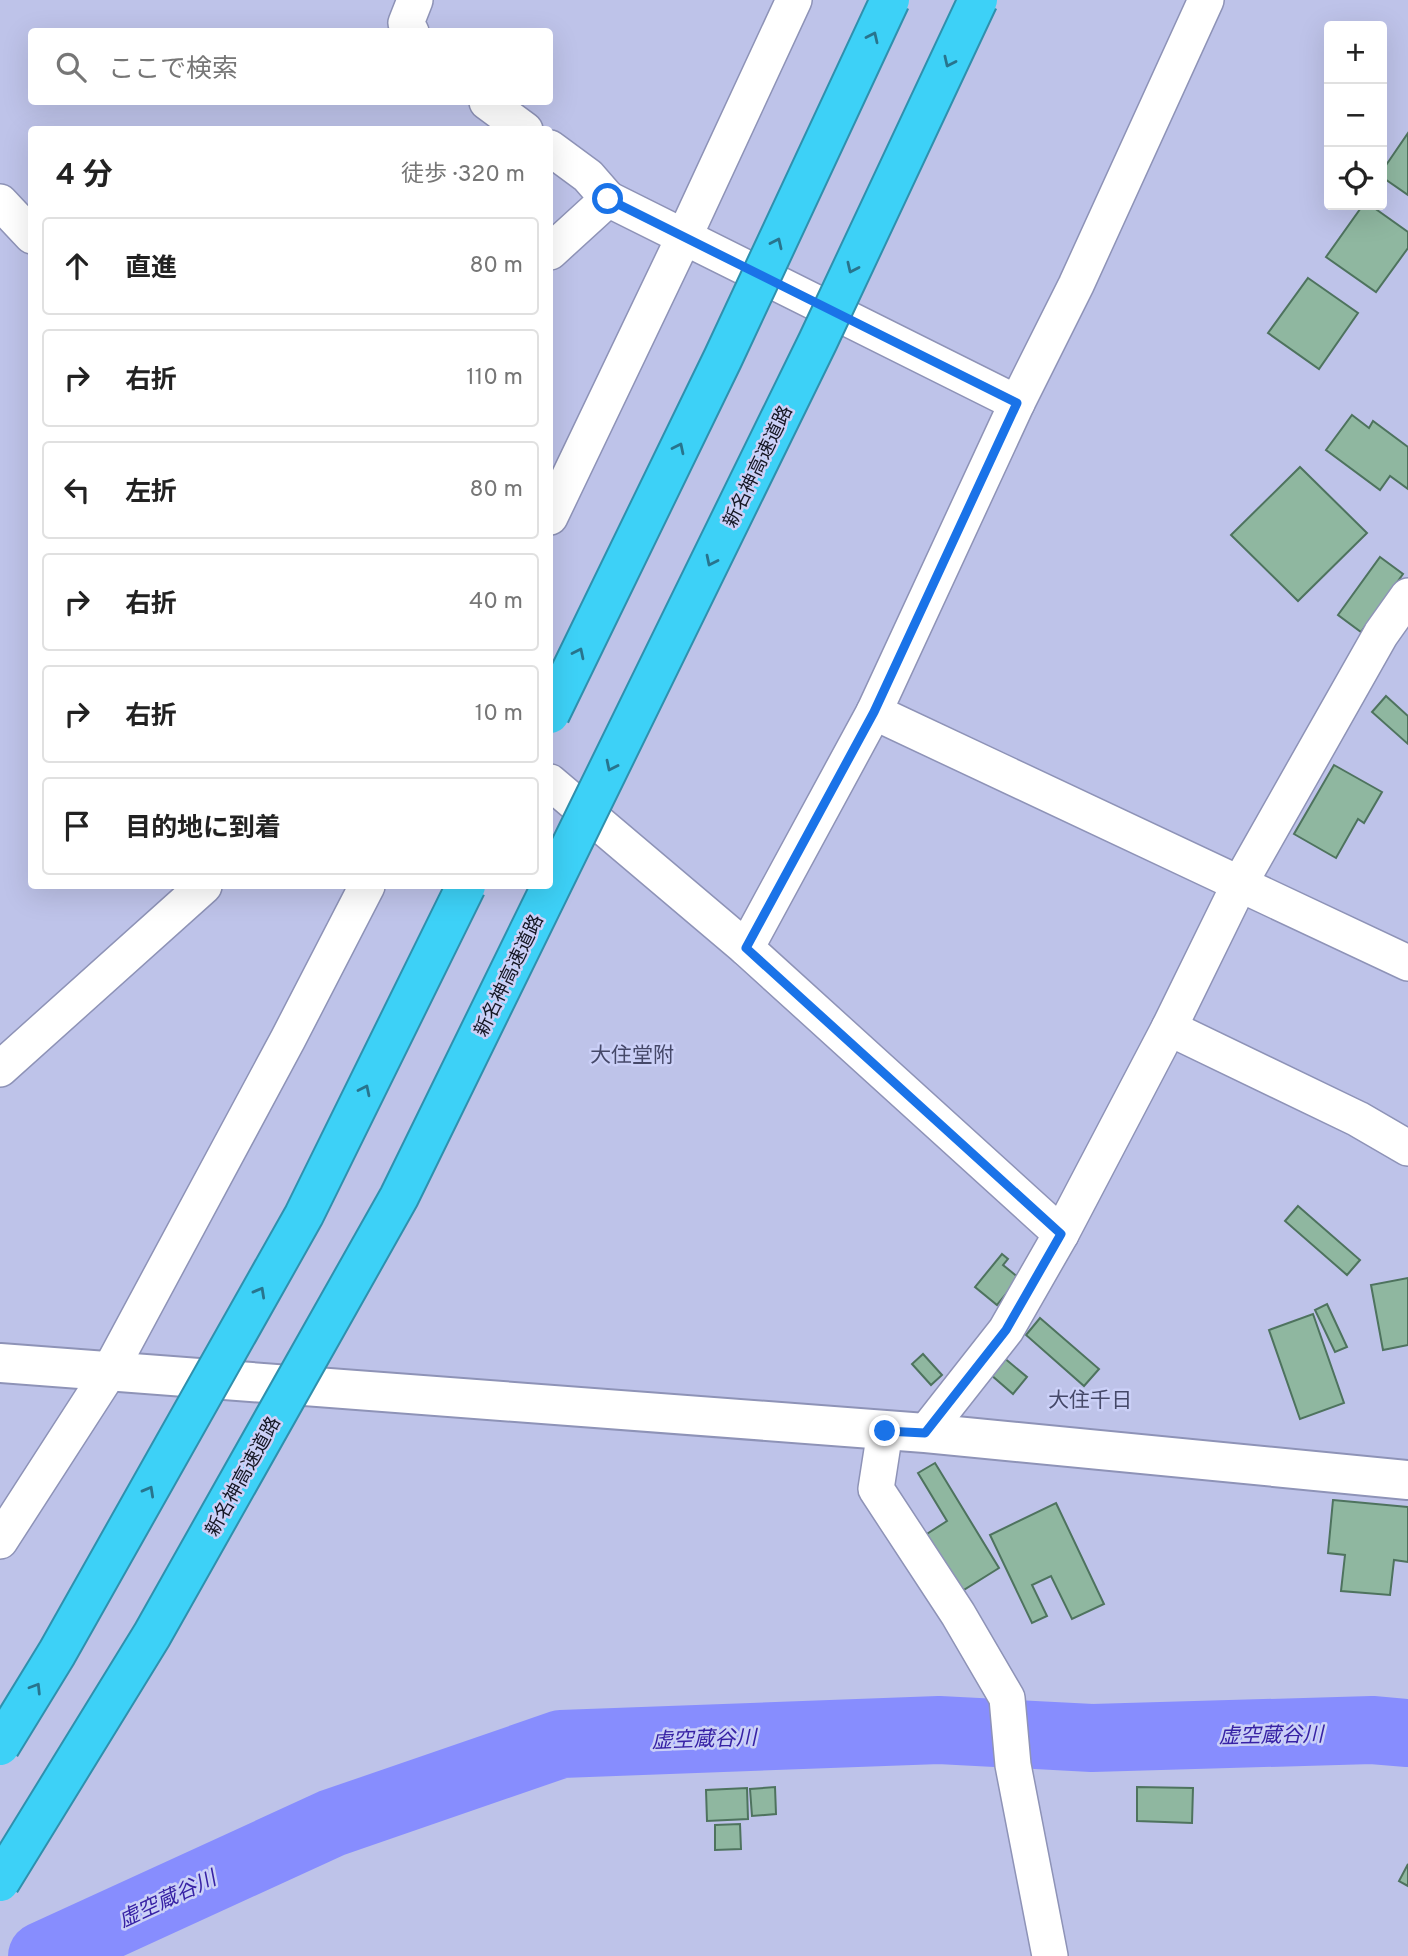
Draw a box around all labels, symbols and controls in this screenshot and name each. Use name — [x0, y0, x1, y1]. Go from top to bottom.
map controls — [1324, 21, 1387, 210]
button: + — [1324, 21, 1387, 84]
search box — [28, 28, 553, 105]
one-way arrow — [865, 31, 879, 44]
icon: search — [52, 48, 90, 86]
text: ここで検索 — [108, 54, 238, 87]
one-way arrow — [943, 55, 957, 67]
button: − — [1324, 84, 1387, 147]
button: locate — [1324, 147, 1387, 210]
text: 4 分 — [56, 158, 113, 195]
text: 徒歩 · 320 m — [401, 161, 525, 190]
route start — [592, 183, 623, 214]
one-way arrow — [769, 237, 783, 250]
icon: ahead — [58, 247, 96, 285]
text: 80 m — [470, 252, 523, 281]
text: 直進 — [125, 253, 177, 286]
one-way arrow — [846, 261, 860, 273]
icon: right — [58, 359, 96, 397]
text: 110 m — [466, 364, 523, 393]
text: 右折 — [125, 365, 177, 398]
street label: 新名神高速道路 — [719, 402, 799, 532]
one-way arrow — [671, 443, 685, 455]
icon: left — [58, 471, 96, 509]
text: 80 m — [470, 476, 523, 505]
text: 左折 — [125, 477, 177, 510]
one-way arrow — [705, 554, 719, 566]
icon: right — [58, 583, 96, 621]
text: 40 m — [469, 588, 523, 617]
text: 右折 — [125, 589, 177, 622]
one-way arrow — [571, 647, 585, 660]
icon: right — [58, 695, 96, 733]
text: 10 m — [475, 700, 523, 729]
text: 右折 — [125, 701, 177, 734]
one-way arrow — [606, 759, 620, 771]
icon: arrive — [58, 807, 96, 845]
text: 目的地に到着 — [125, 813, 281, 846]
street label: 新名神高速道路 — [470, 911, 550, 1041]
district label: 大住堂附 — [590, 1043, 674, 1070]
one-way arrow — [357, 1085, 371, 1097]
one-way arrow — [252, 1287, 265, 1300]
district label: 大住千日 — [1048, 1388, 1132, 1415]
street label: 新名神高速道路 — [201, 1413, 286, 1541]
route end — [869, 1415, 900, 1446]
one-way arrow — [141, 1485, 154, 1498]
one-way arrow — [27, 1683, 40, 1696]
water label: 虚空蔵谷川 — [1218, 1722, 1326, 1751]
water label: 虚空蔵谷川 — [651, 1725, 759, 1756]
water label: 虚空蔵谷川 — [114, 1865, 223, 1935]

